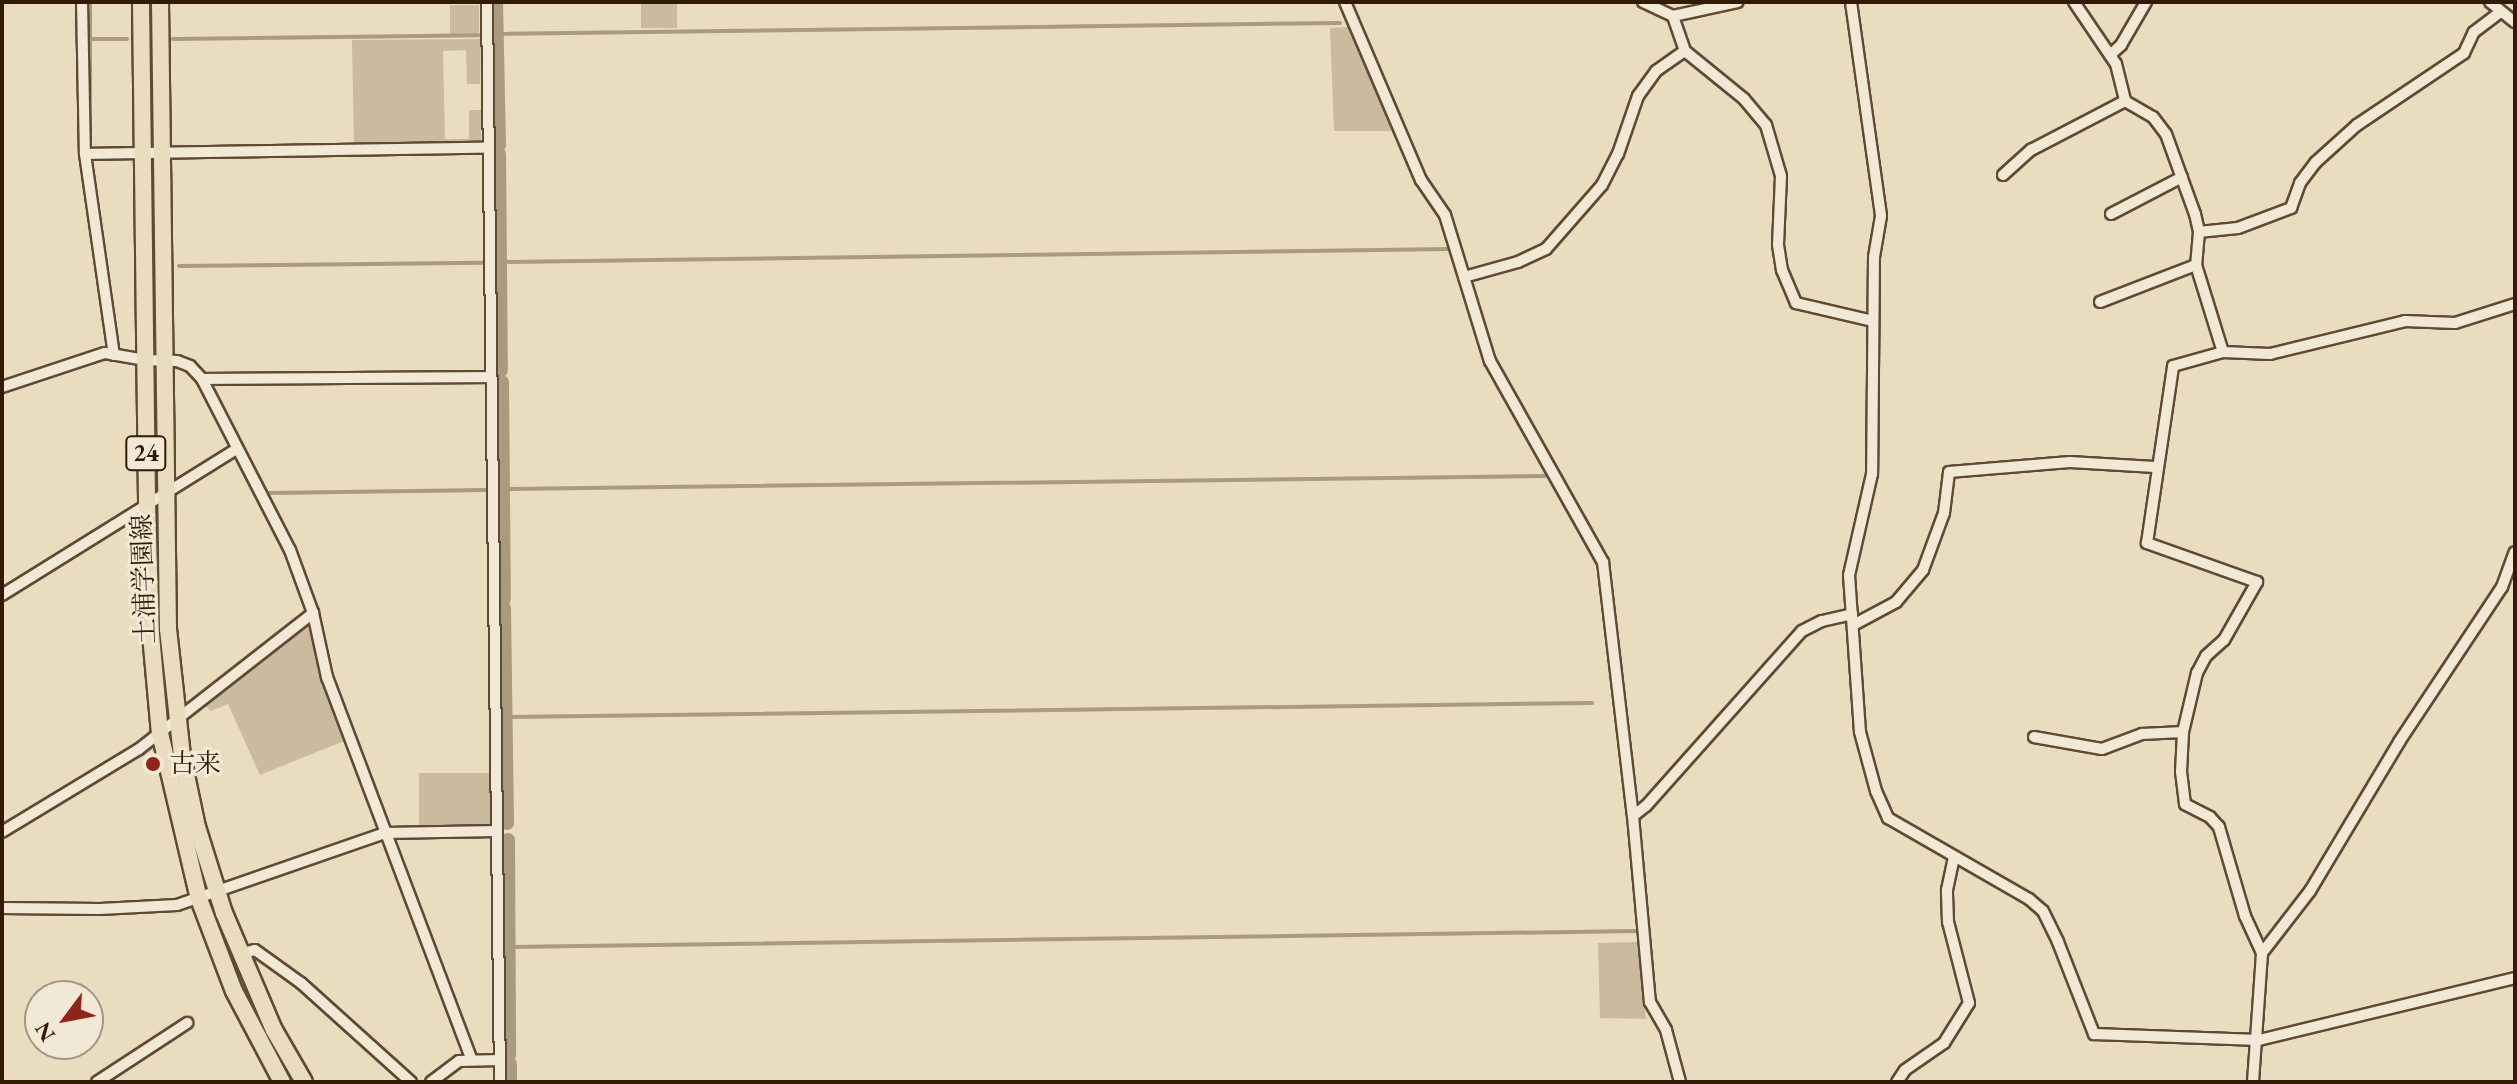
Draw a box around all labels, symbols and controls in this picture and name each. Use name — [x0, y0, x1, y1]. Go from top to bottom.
road number: 24 — [124, 433, 168, 473]
street label: 土浦学園線 — [126, 513, 162, 645]
place label: 古来 — [169, 748, 221, 780]
marker: 古来 — [144, 755, 162, 773]
north arrow — [24, 980, 104, 1060]
text: N — [28, 1017, 62, 1047]

